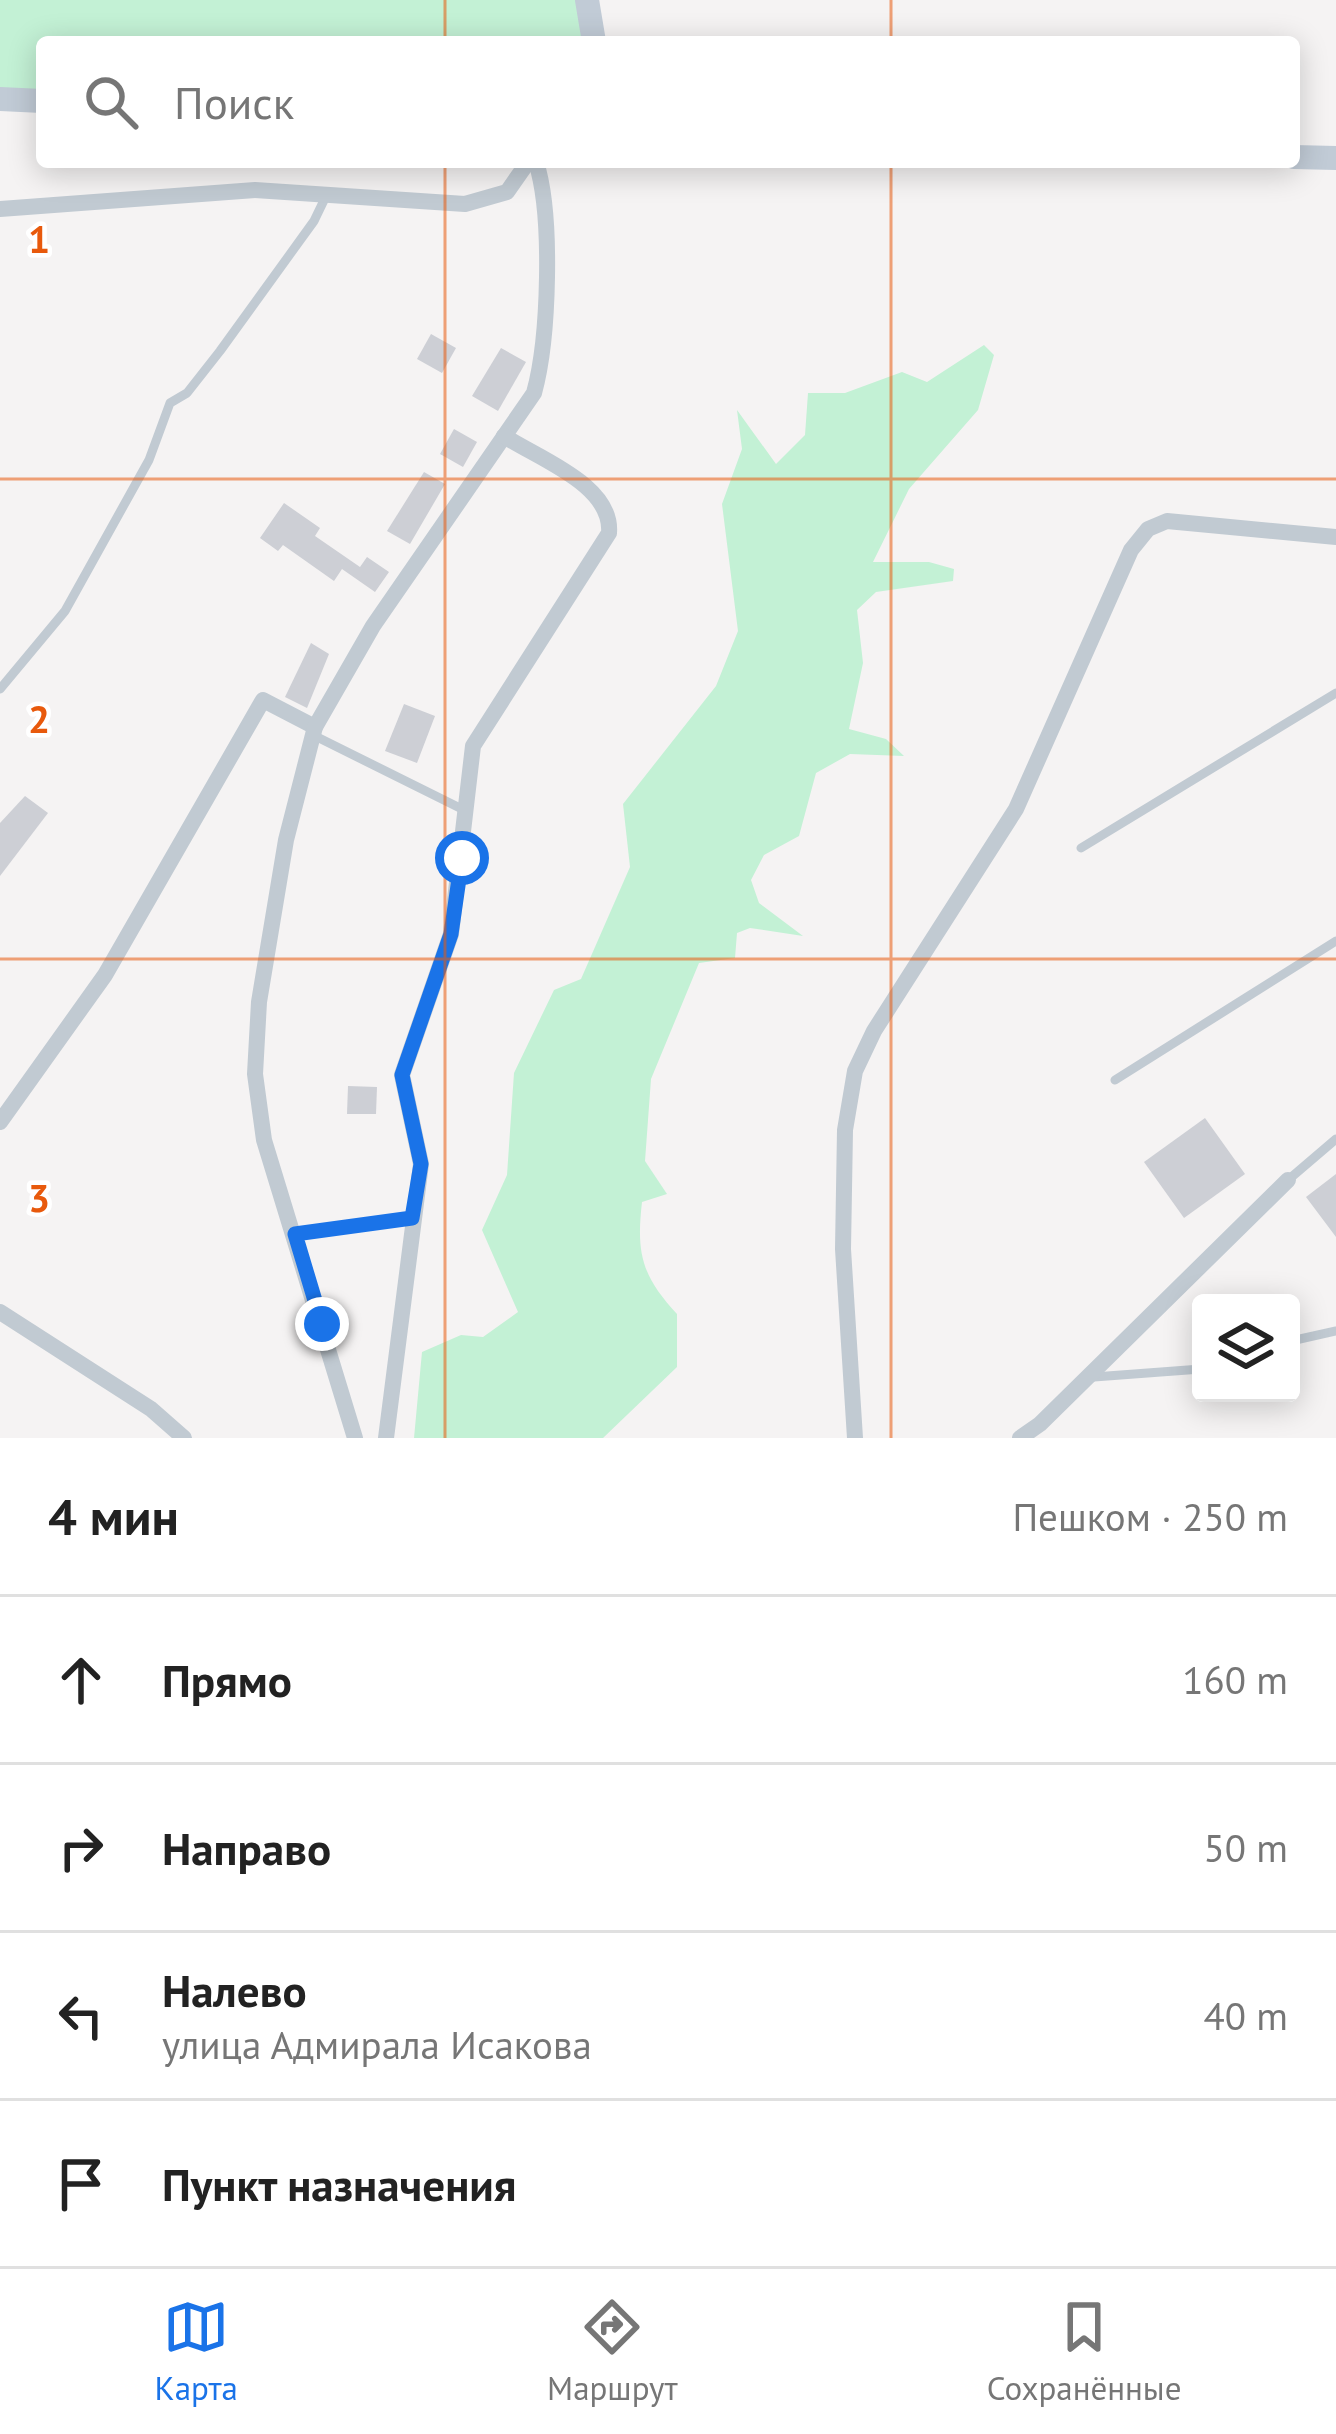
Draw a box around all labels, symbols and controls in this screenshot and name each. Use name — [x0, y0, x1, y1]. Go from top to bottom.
search box — [36, 36, 1300, 168]
icon: search — [78, 69, 144, 135]
text: Поиск — [174, 73, 294, 131]
text: 1 — [28, 213, 50, 264]
text: 2 — [28, 693, 50, 744]
route start — [435, 831, 489, 885]
text: 3 — [28, 1172, 50, 1223]
map controls — [1192, 1294, 1300, 1402]
button: layers — [1192, 1294, 1300, 1402]
route end — [295, 1297, 349, 1351]
text: 4 мин — [48, 1483, 179, 1549]
text: Пешком · 250 m — [1012, 1491, 1288, 1542]
icon: ahead — [48, 1647, 114, 1713]
text: Прямо — [162, 1651, 292, 1709]
text: 160 m — [1182, 1654, 1288, 1705]
icon: right — [48, 1815, 114, 1881]
text: Направо — [162, 1819, 331, 1877]
text: 50 m — [1203, 1822, 1288, 1873]
text: Налево — [162, 1961, 307, 2019]
icon: left — [48, 1983, 114, 2049]
text: 40 m — [1203, 1990, 1288, 2041]
text: улица Адмирала Исакова — [162, 2019, 592, 2070]
icon: arrive — [48, 2151, 114, 2217]
text: Пункт назначения — [162, 2155, 516, 2213]
tab: Карта — [155, 2294, 238, 2409]
tab: Маршрут — [547, 2294, 678, 2409]
tab: Сохранённые — [987, 2294, 1181, 2409]

